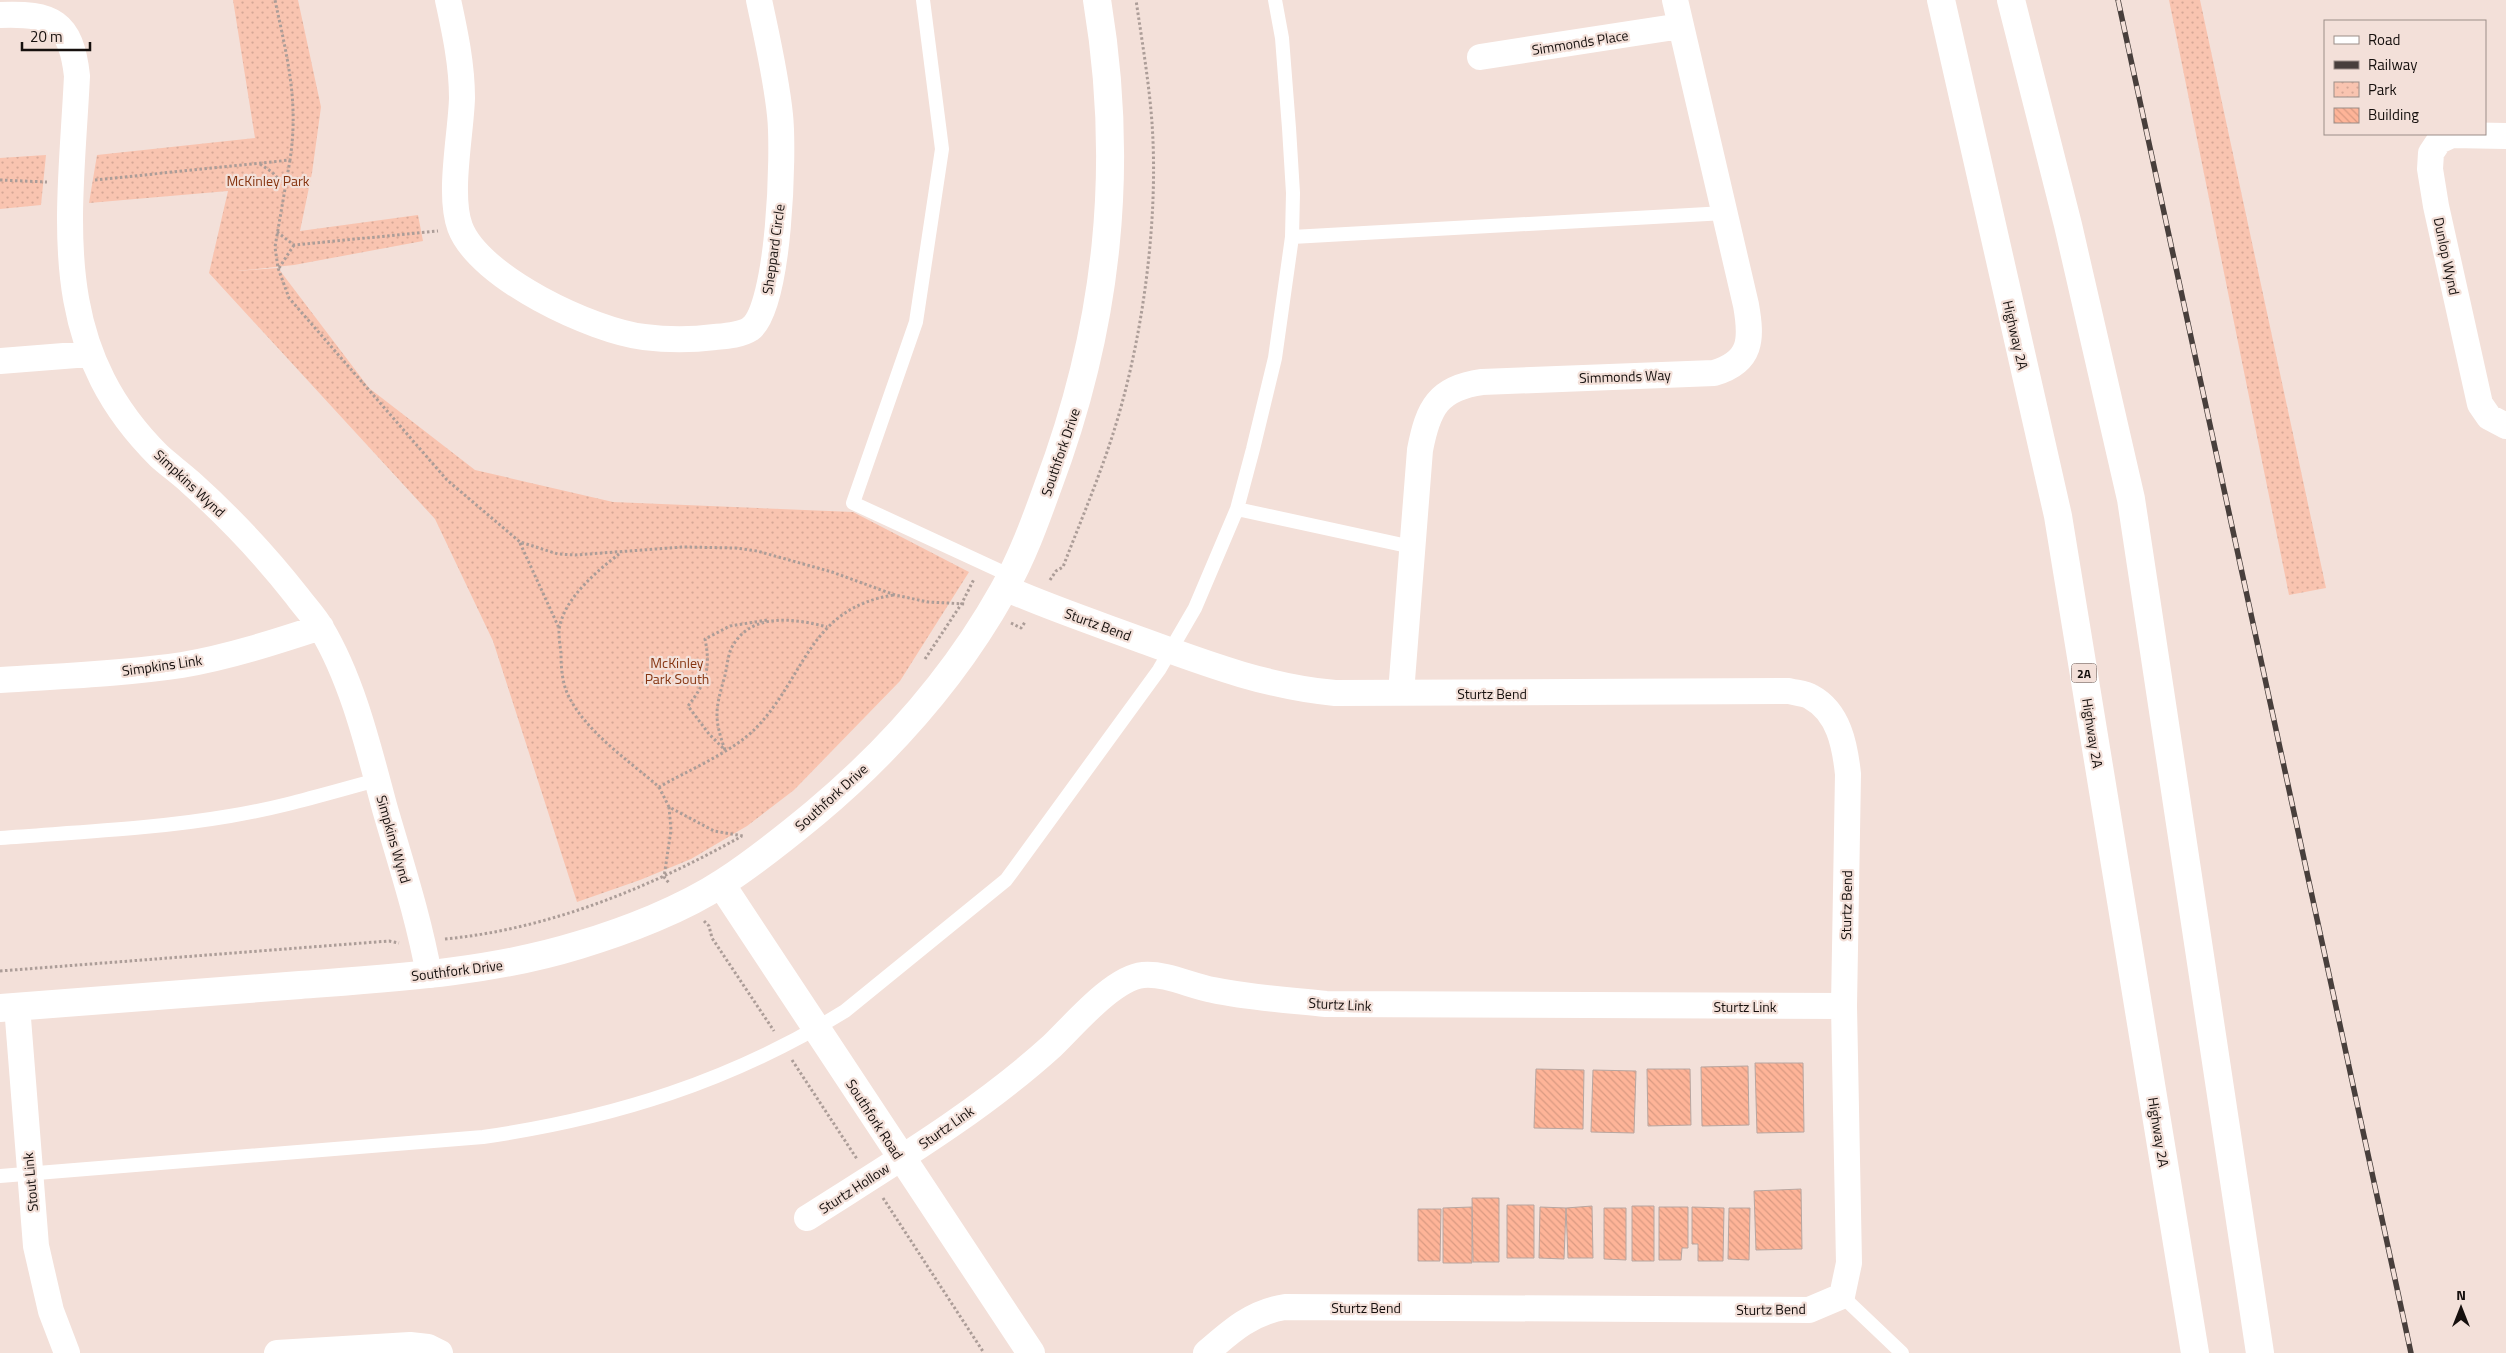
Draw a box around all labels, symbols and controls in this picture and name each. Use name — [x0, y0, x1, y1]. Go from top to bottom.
scale bar — [22, 20, 90, 52]
legend — [2324, 20, 2486, 135]
street label: Simmonds Place — [1530, 24, 1630, 60]
text: 20 m — [30, 25, 63, 48]
text: Road — [2368, 28, 2400, 51]
text: Railway — [2368, 53, 2418, 76]
text: Park — [2368, 78, 2397, 101]
text: Building — [2368, 103, 2419, 126]
park label: McKinley Park — [226, 170, 310, 191]
street label: Sheppard Circle — [756, 203, 790, 295]
street label: Dunlop Wynd — [2429, 215, 2465, 297]
street label: Highway 2A — [1998, 298, 2034, 372]
street label: Simmonds Way — [1579, 364, 1672, 388]
street label: Southfork Drive — [1035, 405, 1085, 499]
street label: Simpkins Wynd — [150, 444, 230, 522]
street label: Sturtz Bend — [1062, 602, 1134, 646]
street label: Simpkins Link — [121, 649, 204, 681]
park label: McKinley Park South — [645, 652, 709, 689]
road number: 2A — [2072, 664, 2096, 682]
street label: Sturtz Bend — [1457, 683, 1527, 704]
street label: Highway 2A — [2077, 696, 2109, 770]
street label: Southfork Drive — [790, 758, 872, 836]
street label: Simpkins Wynd — [371, 793, 417, 885]
street label: Sturtz Bend — [1835, 870, 1857, 940]
street label: Southfork Drive — [410, 954, 504, 986]
street label: Sturtz Link — [1308, 992, 1372, 1016]
street label: Sturtz Link — [1713, 996, 1777, 1017]
street label: Southfork Road — [841, 1075, 909, 1163]
street label: Highway 2A — [2143, 1095, 2175, 1169]
street label: Sturtz Link — [914, 1100, 978, 1154]
street label: Stout Link — [17, 1151, 43, 1212]
street label: Sturtz Hollow — [815, 1157, 894, 1219]
north arrow — [2436, 1283, 2486, 1333]
text: N — [2456, 1284, 2466, 1305]
street label: Sturtz Bend — [1331, 1297, 1401, 1318]
street label: Sturtz Bend — [1736, 1298, 1806, 1320]

